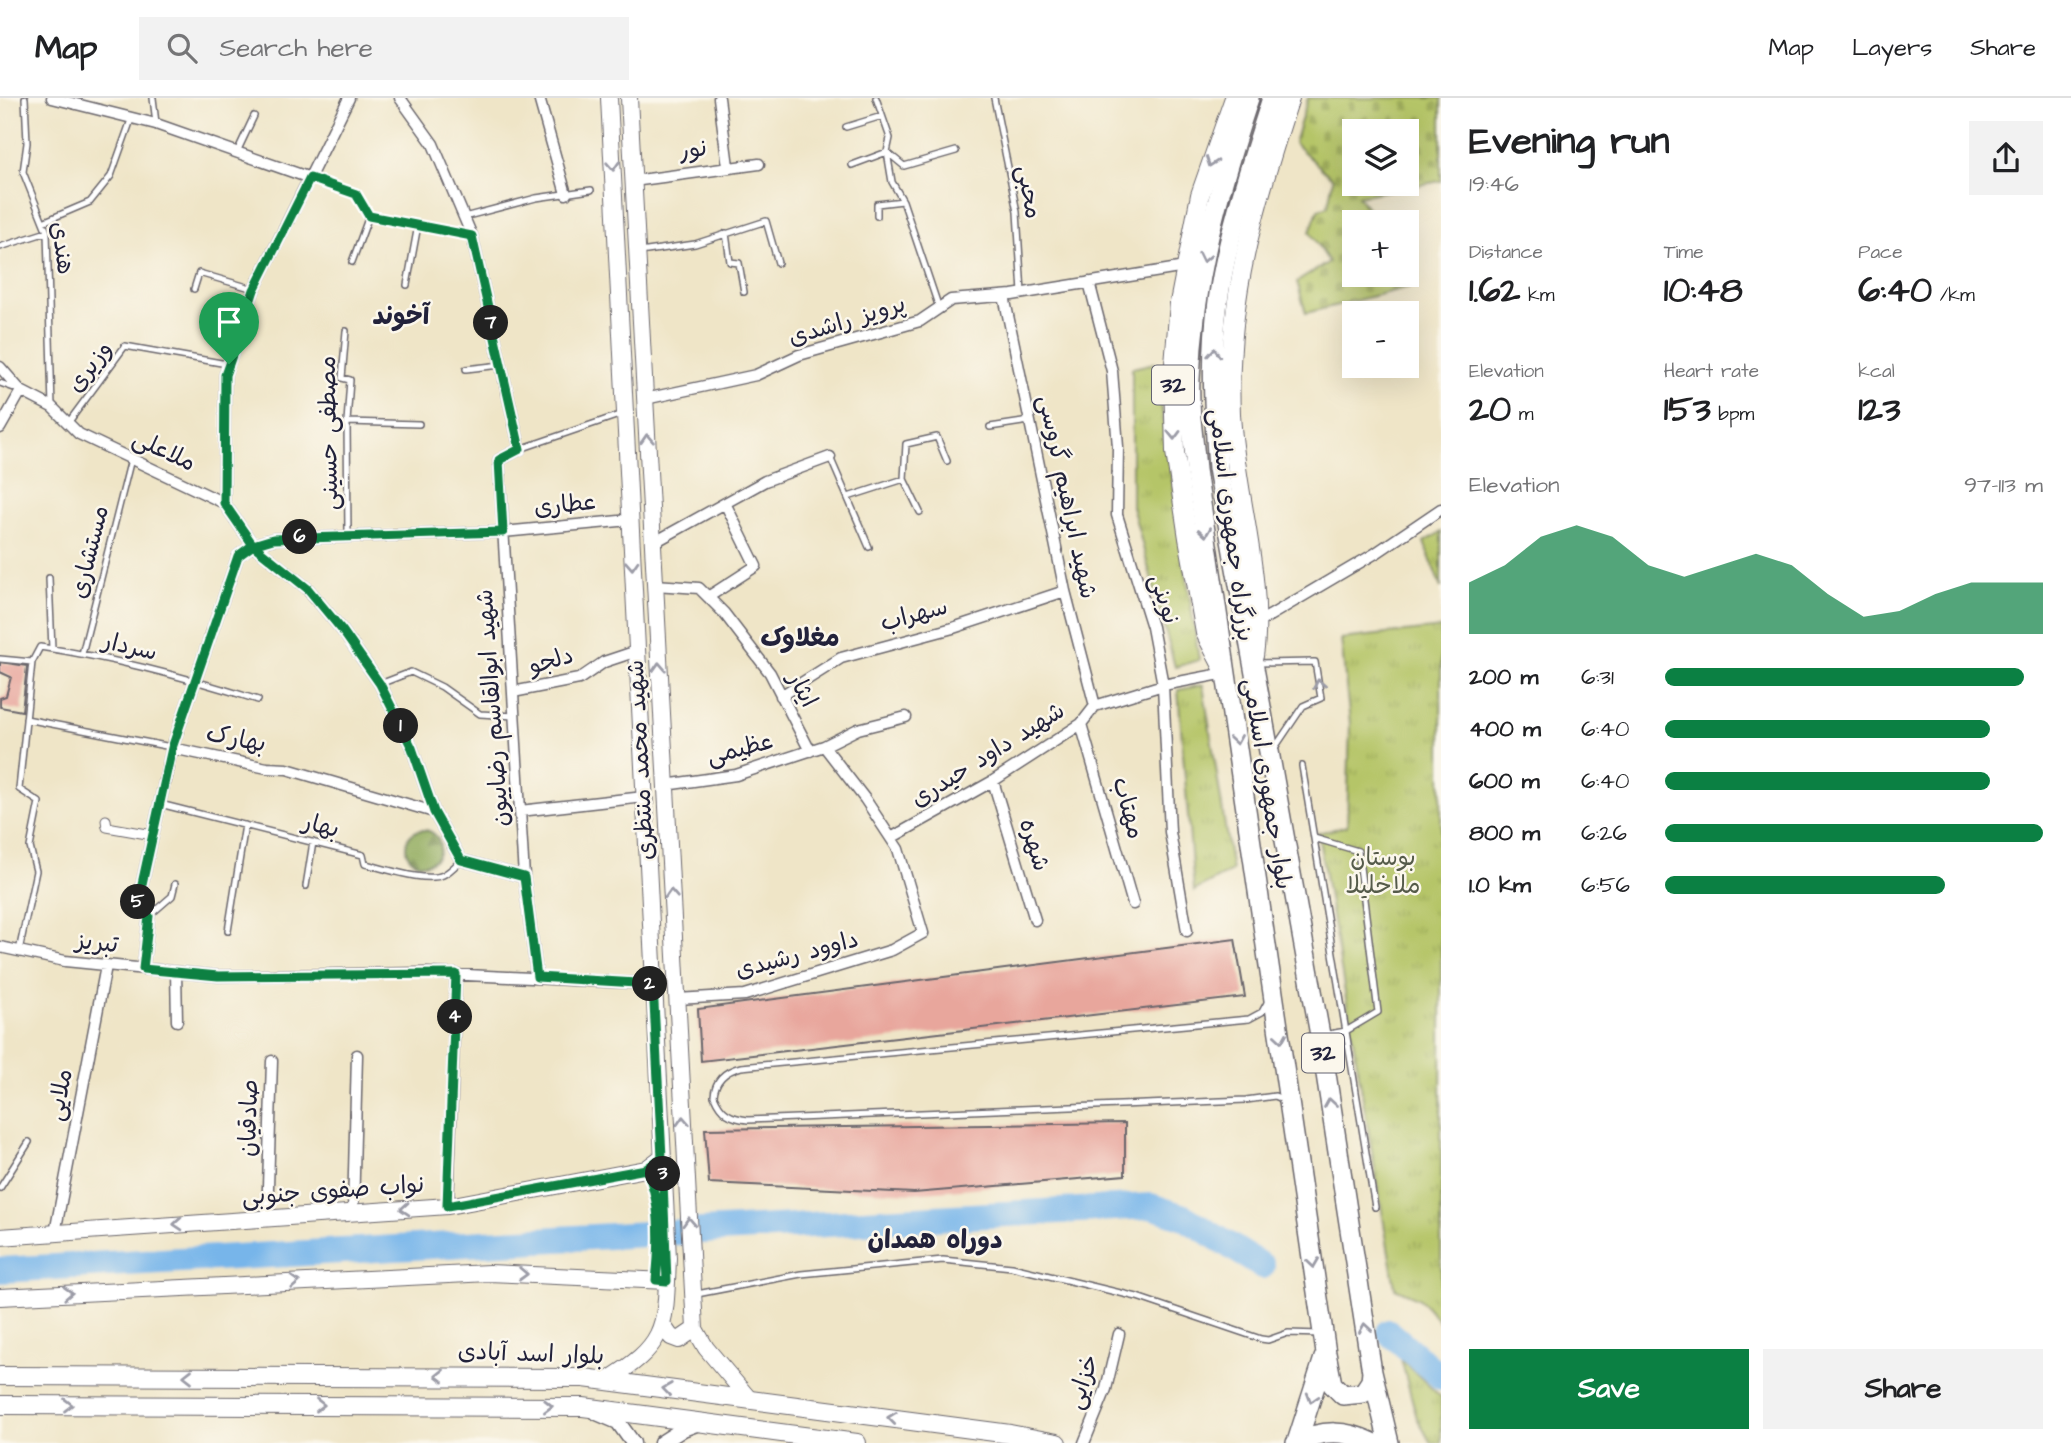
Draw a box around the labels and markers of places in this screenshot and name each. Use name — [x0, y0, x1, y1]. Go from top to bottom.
pin — [199, 292, 259, 364]
pin: 7 — [474, 306, 508, 341]
pin: 6 — [282, 520, 318, 555]
pin: 1 — [384, 708, 418, 744]
pin: 5 — [120, 884, 156, 920]
pin: 2 — [632, 966, 668, 1001]
pin: 4 — [438, 1000, 472, 1034]
pin: 3 — [646, 1156, 680, 1192]

